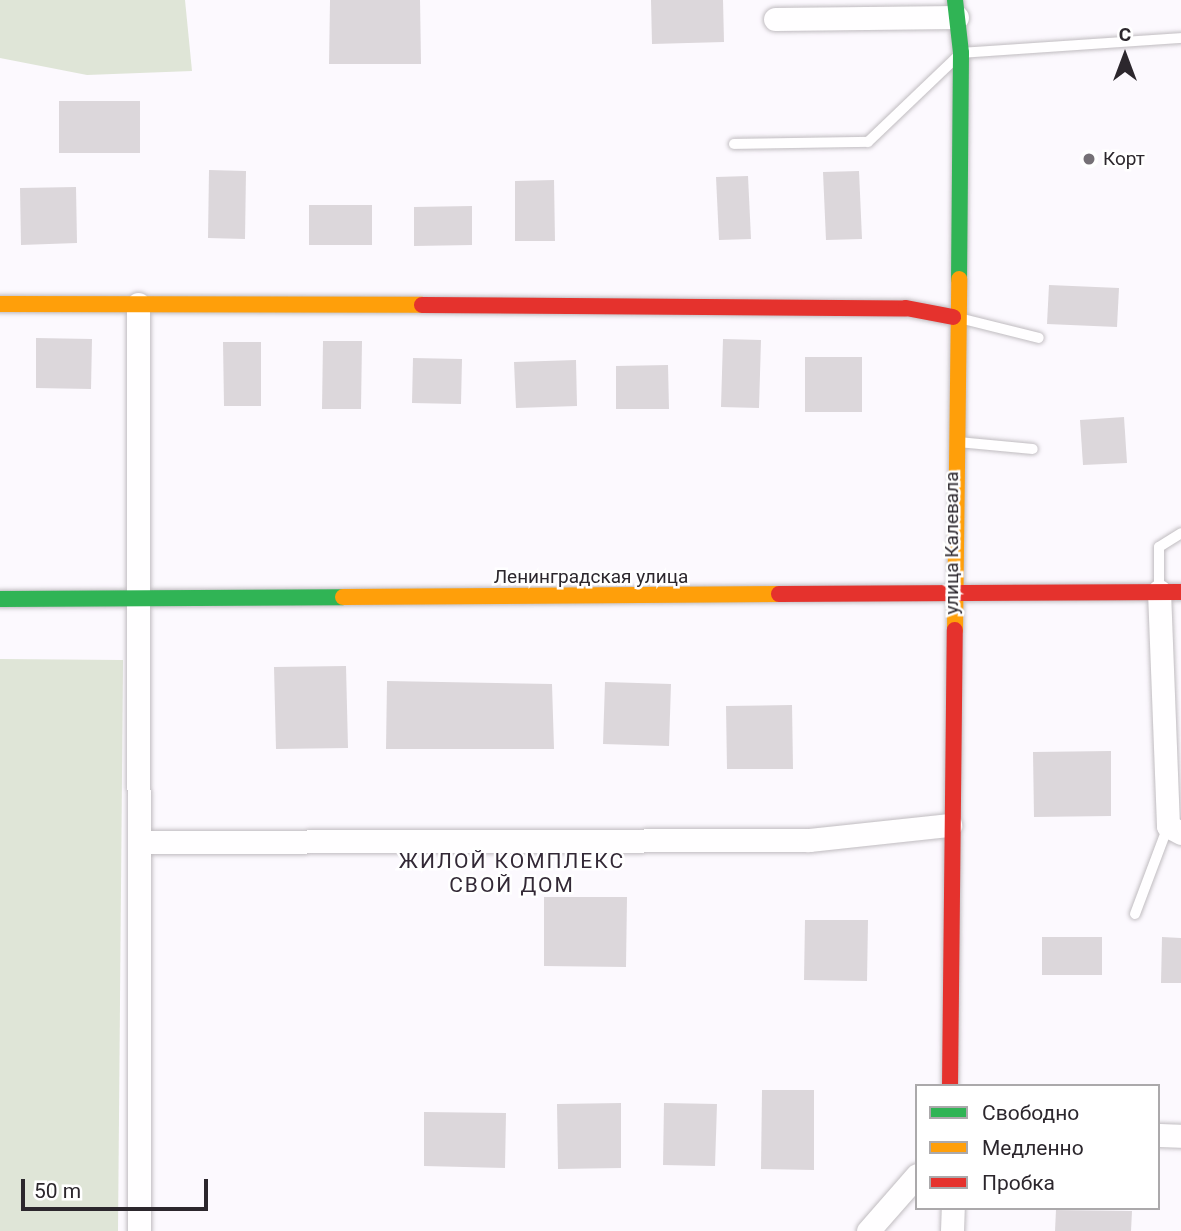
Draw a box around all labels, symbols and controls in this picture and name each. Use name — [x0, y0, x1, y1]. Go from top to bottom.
north arrow — [1090, 21, 1160, 91]
text: С — [1119, 23, 1131, 46]
place label: Корт — [1103, 148, 1145, 170]
marker: Корт — [1081, 151, 1097, 167]
street label: улица Калевала — [941, 472, 963, 614]
street label: Ленинградская улица — [494, 566, 688, 588]
district label: ЖИЛОЙ КОМПЛЕКС СВОЙ ДОМ — [401, 848, 623, 898]
legend — [915, 1084, 1160, 1210]
text: Свободно — [982, 1101, 1079, 1125]
text: Медленно — [982, 1136, 1084, 1160]
scale bar — [24, 1164, 212, 1208]
text: Пробка — [982, 1171, 1055, 1195]
text: 50 m — [34, 1179, 81, 1203]

